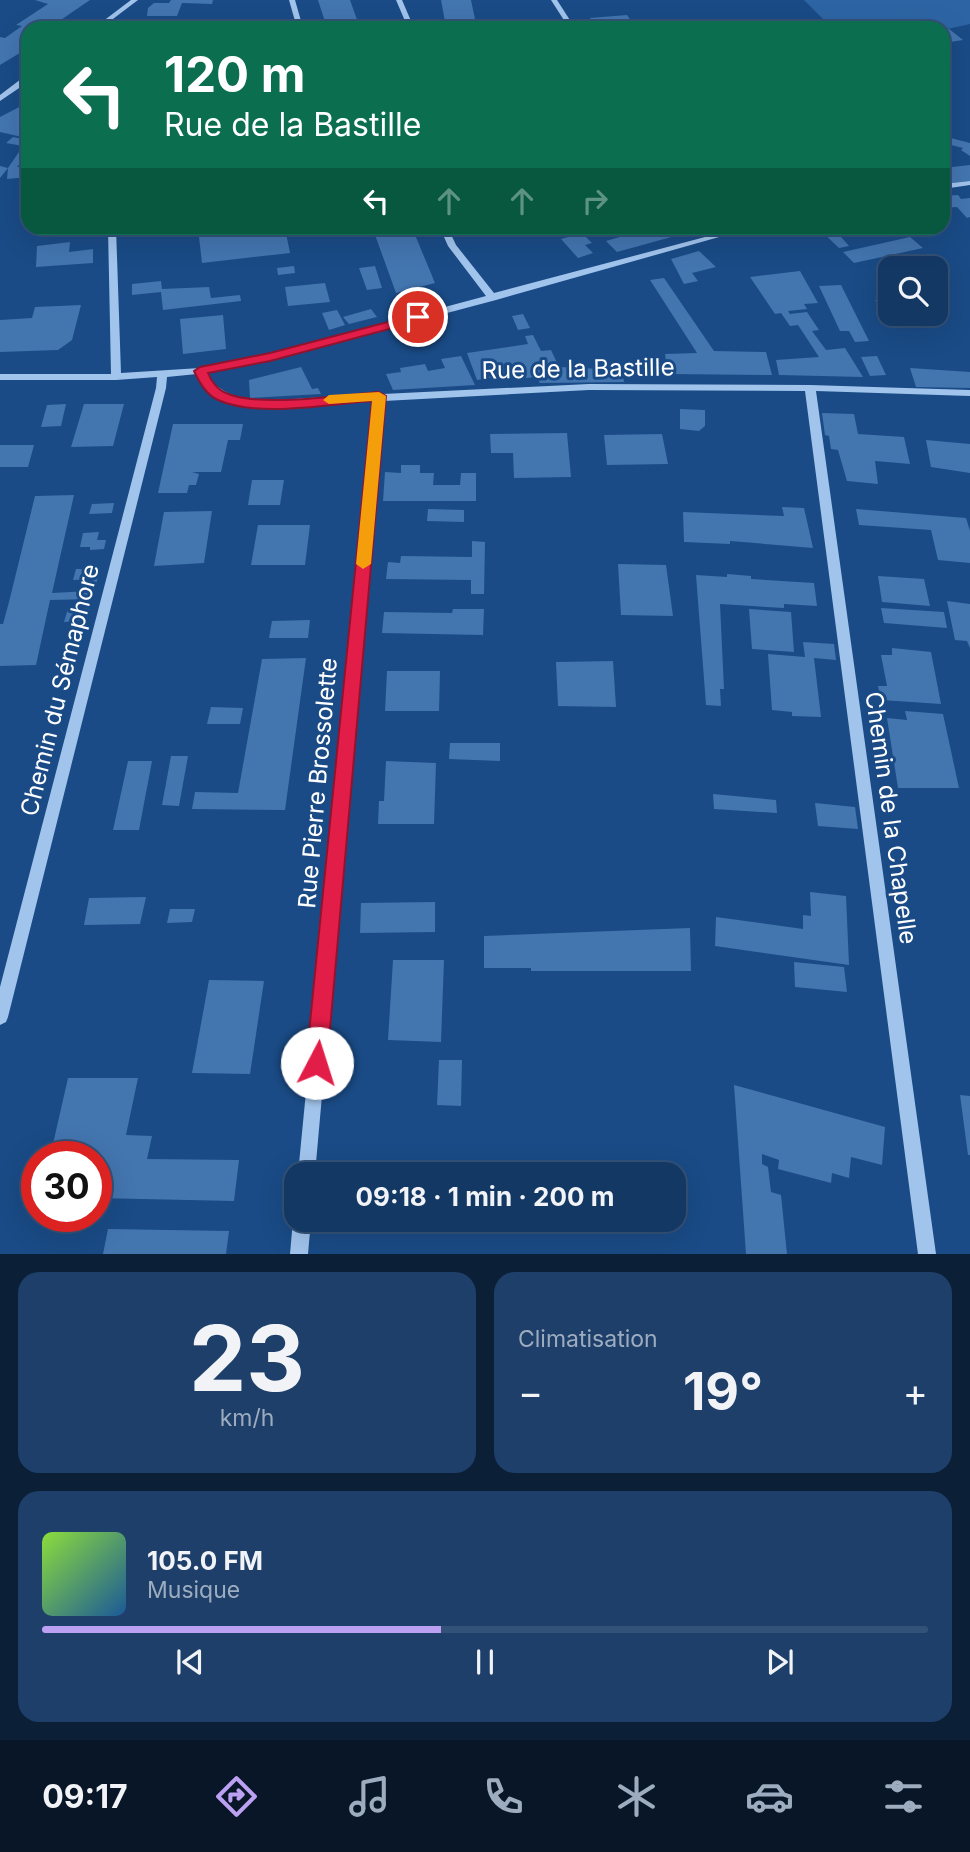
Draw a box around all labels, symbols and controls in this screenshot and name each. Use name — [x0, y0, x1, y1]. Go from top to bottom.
text: 120 m — [164, 45, 305, 104]
icon: left — [49, 49, 140, 140]
text: Rue de la Bastille — [164, 105, 421, 144]
icon: left — [357, 182, 395, 220]
icon: ahead — [430, 182, 468, 220]
icon: ahead — [503, 182, 541, 220]
icon: right — [576, 182, 614, 220]
map controls — [878, 256, 948, 326]
button: search — [878, 256, 948, 326]
pin — [388, 287, 448, 347]
icon: arrive — [399, 298, 437, 336]
street label: Rue de la Bastille — [481, 352, 675, 385]
street label: Chemin du Sémaphore — [14, 561, 105, 819]
street label: Rue Pierre Brossolette — [292, 656, 343, 909]
street label: Chemin de la Chapelle — [859, 690, 924, 946]
position arrow — [280, 1026, 354, 1100]
speed limit sign: 30 — [21, 1141, 112, 1232]
text: 09:18 · 1 min · 200 m — [356, 1181, 614, 1212]
text: 23 — [189, 1303, 305, 1413]
text: Climatisation — [518, 1325, 658, 1353]
text: 19° — [683, 1360, 763, 1423]
text: − — [518, 1369, 543, 1415]
text: + — [903, 1369, 928, 1415]
text: km/h — [220, 1404, 274, 1432]
text: 105.0 FM — [147, 1545, 263, 1576]
text: Musique — [147, 1576, 240, 1604]
icon: previous — [171, 1643, 209, 1681]
icon: pause — [466, 1643, 504, 1681]
icon: next — [761, 1643, 799, 1681]
icon: directions — [212, 1772, 261, 1821]
icon: music — [345, 1772, 394, 1821]
icon: phone — [479, 1772, 528, 1821]
icon: climate — [612, 1772, 661, 1821]
icon: car — [745, 1772, 794, 1821]
icon: filters — [879, 1772, 928, 1821]
text: 09:17 — [42, 1777, 128, 1816]

